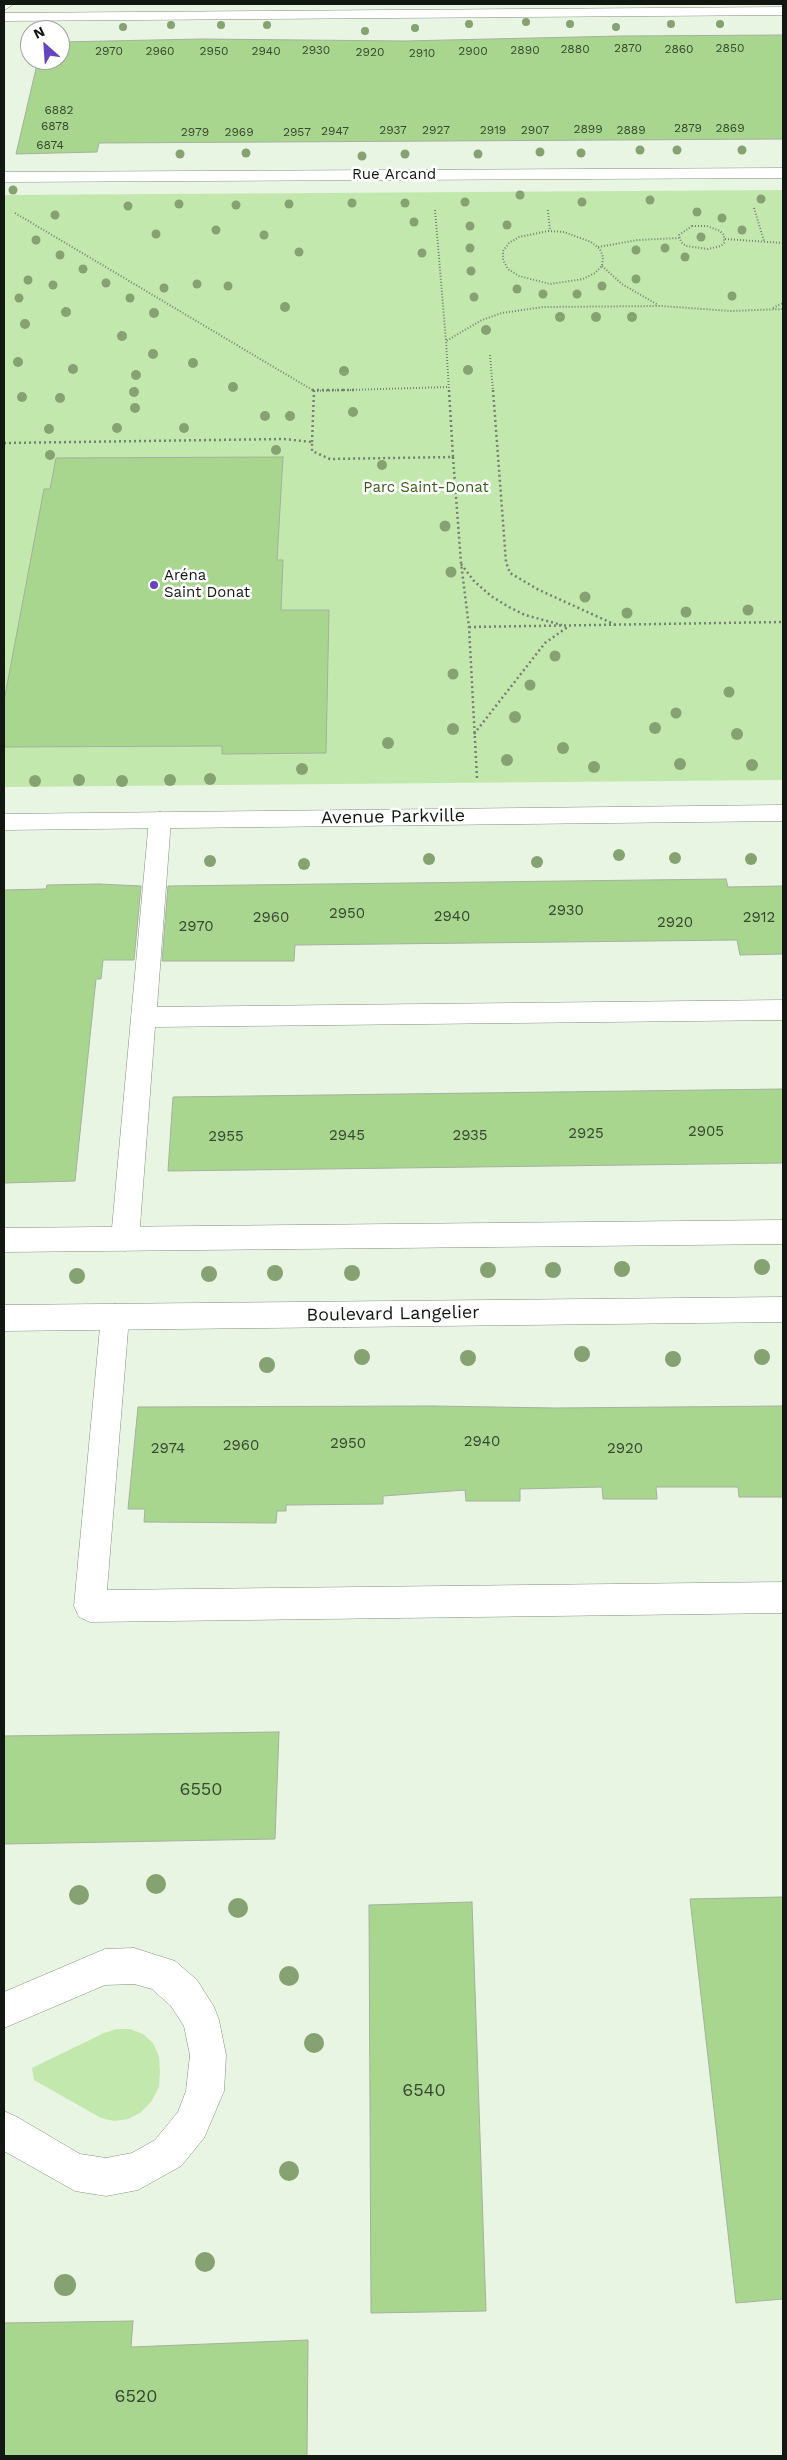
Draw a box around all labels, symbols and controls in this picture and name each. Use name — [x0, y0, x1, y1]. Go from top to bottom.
north arrow — [20, 20, 70, 70]
text: N — [31, 23, 47, 42]
house number: 2870 — [614, 41, 642, 55]
house number: 2850 — [716, 41, 744, 55]
house number: 2880 — [560, 42, 590, 56]
house number: 2860 — [664, 42, 694, 56]
house number: 2930 — [302, 43, 330, 57]
house number: 2890 — [510, 43, 540, 57]
house number: 2970 — [95, 44, 123, 58]
house number: 2960 — [145, 44, 175, 58]
house number: 2950 — [200, 44, 228, 58]
house number: 2940 — [251, 44, 281, 58]
house number: 2900 — [458, 44, 488, 58]
house number: 2920 — [356, 45, 384, 59]
house number: 2910 — [409, 46, 435, 60]
house number: 6882 — [44, 103, 74, 117]
house number: 6878 — [41, 119, 69, 133]
house number: 2879 — [674, 121, 702, 135]
house number: 2869 — [715, 121, 745, 135]
house number: 2899 — [573, 122, 603, 136]
house number: 2937 — [379, 123, 407, 137]
house number: 2927 — [422, 123, 450, 137]
house number: 2919 — [480, 123, 506, 137]
house number: 2907 — [521, 123, 549, 137]
house number: 2889 — [616, 123, 646, 137]
house number: 2947 — [321, 124, 349, 138]
house number: 2979 — [181, 125, 209, 139]
house number: 2969 — [224, 125, 254, 139]
house number: 2957 — [283, 125, 311, 139]
house number: 6874 — [36, 138, 64, 152]
street label: Rue Arcand — [352, 166, 436, 184]
park label: Parc Saint-Donat — [363, 479, 489, 497]
place label: Aréna Saint Donat — [164, 567, 250, 602]
marker: Aréna Saint Donat — [148, 579, 160, 591]
street label: Avenue Parkville — [321, 805, 465, 829]
house number: 2930 — [548, 902, 584, 920]
house number: 2950 — [329, 905, 365, 923]
house number: 2940 — [434, 908, 470, 926]
house number: 2960 — [253, 909, 289, 927]
house number: 2912 — [743, 909, 775, 927]
house number: 2920 — [657, 914, 693, 932]
house number: 2970 — [178, 918, 214, 936]
house number: 2905 — [688, 1123, 724, 1141]
house number: 2925 — [568, 1125, 604, 1143]
house number: 2945 — [329, 1127, 365, 1145]
house number: 2935 — [452, 1127, 488, 1145]
house number: 2955 — [208, 1128, 244, 1146]
street label: Boulevard Langelier — [306, 1302, 480, 1326]
house number: 2940 — [464, 1433, 500, 1451]
house number: 2950 — [330, 1435, 366, 1453]
house number: 2960 — [223, 1437, 259, 1455]
house number: 2974 — [151, 1440, 185, 1458]
house number: 2920 — [607, 1440, 643, 1458]
house number: 6550 — [179, 1779, 223, 1801]
house number: 6540 — [402, 2080, 446, 2102]
house number: 6520 — [114, 2386, 158, 2408]

